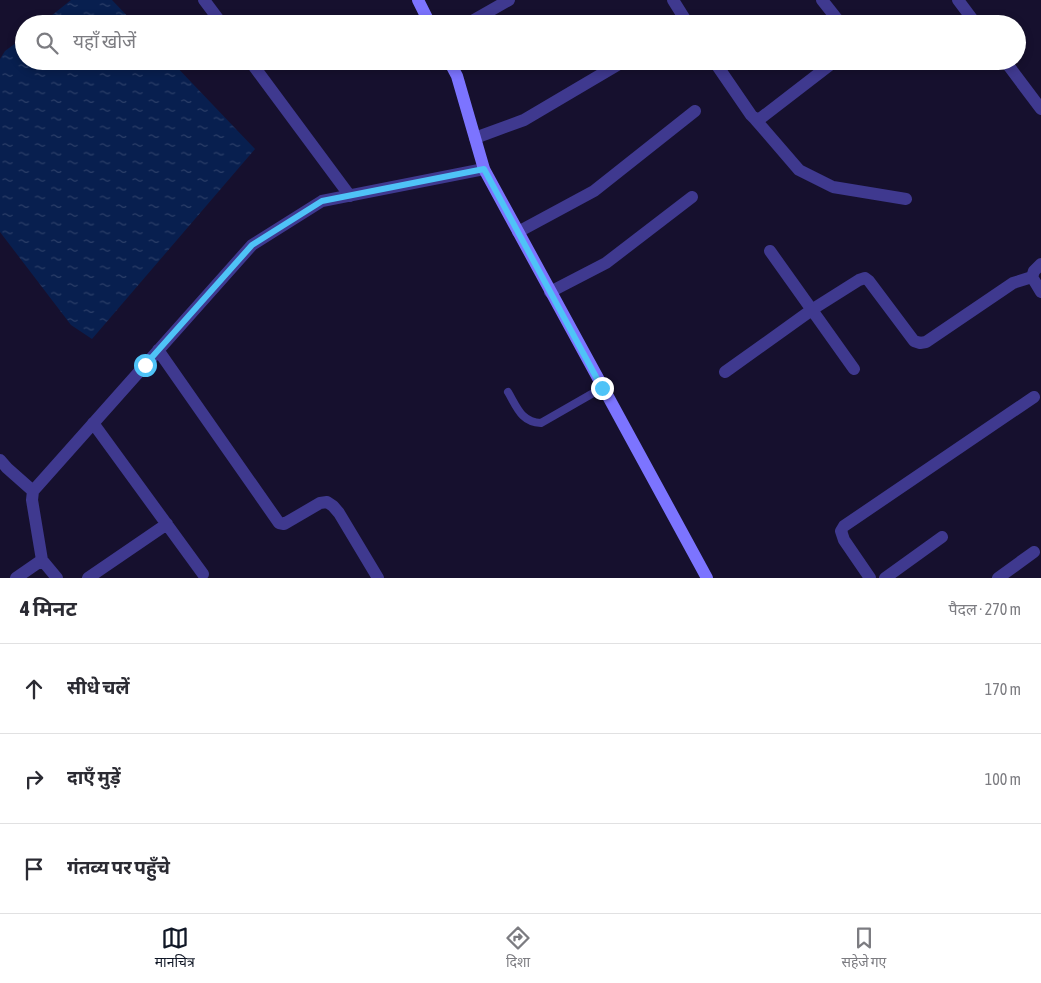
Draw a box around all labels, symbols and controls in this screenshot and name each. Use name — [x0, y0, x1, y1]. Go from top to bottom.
search box — [15, 15, 1026, 70]
icon: search — [33, 29, 61, 57]
text: यहाँ खोजें — [73, 30, 136, 52]
route start — [134, 354, 157, 377]
route end — [591, 377, 614, 400]
text: 4 मिनट — [20, 596, 77, 620]
text: पैदल · 270 m — [948, 600, 1021, 618]
icon: ahead — [20, 675, 48, 703]
text: सीधे चलें — [67, 676, 130, 698]
text: 170 m — [985, 680, 1021, 698]
icon: right — [20, 765, 48, 793]
text: दाएँ मुड़ें — [67, 766, 121, 788]
text: 100 m — [985, 770, 1021, 788]
icon: arrive — [20, 855, 48, 883]
text: गंतव्य पर पहुँचे — [67, 856, 170, 878]
tab: मानचित्र — [155, 924, 195, 973]
tab: दिशा — [504, 924, 532, 973]
tab: सहेजे गए — [841, 924, 886, 973]

